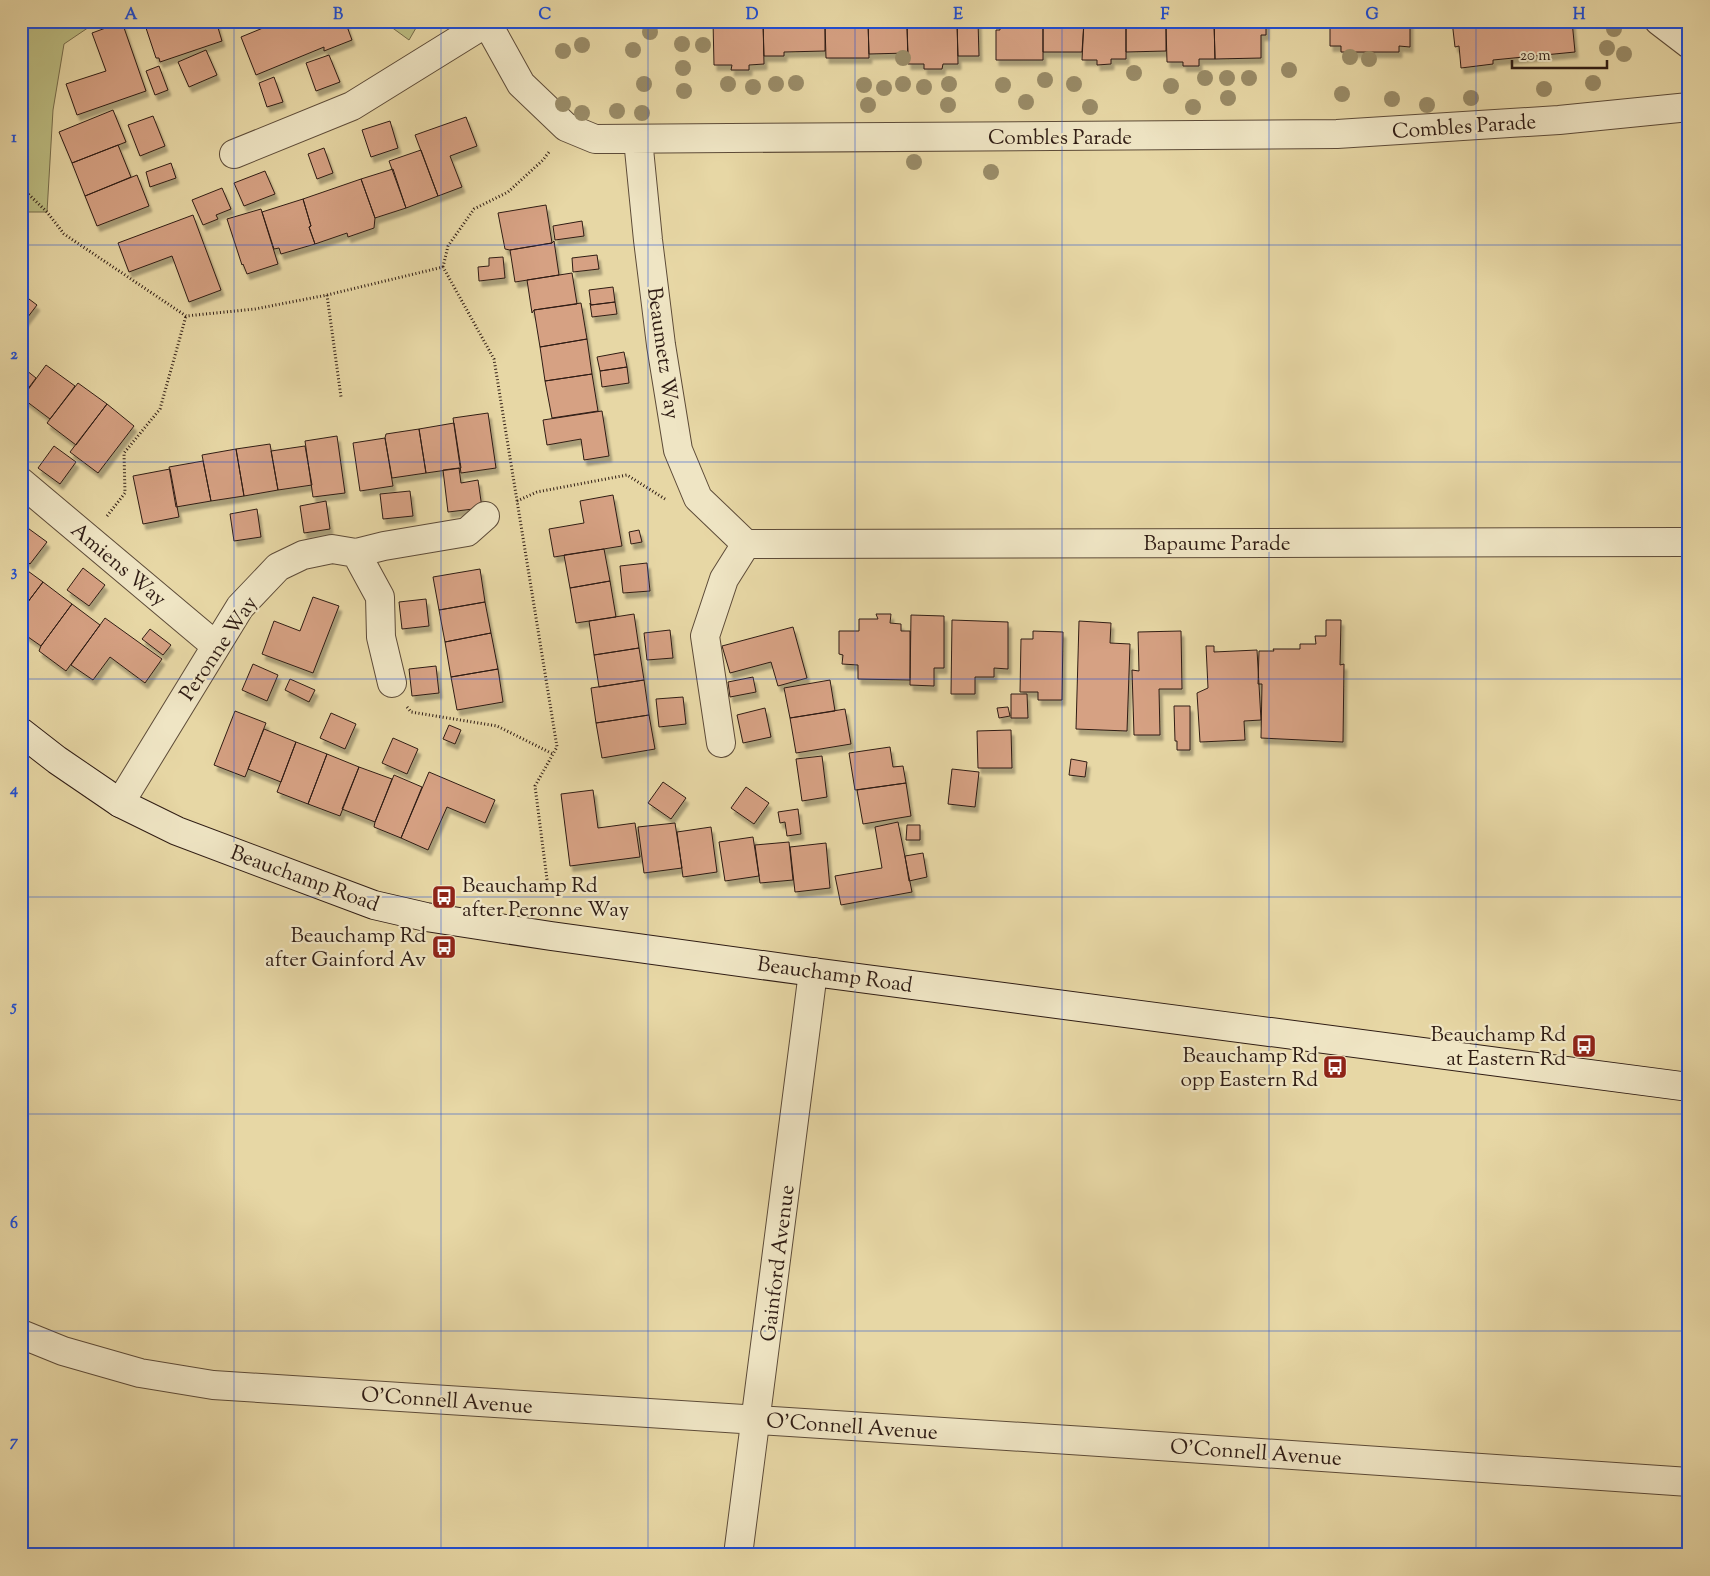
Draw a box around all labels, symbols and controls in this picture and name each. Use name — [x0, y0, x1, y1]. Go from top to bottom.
text: A — [125, 4, 138, 27]
text: B — [333, 4, 343, 27]
text: C — [539, 4, 552, 27]
text: D — [746, 4, 759, 27]
text: E — [953, 4, 963, 27]
text: F — [1161, 4, 1170, 27]
text: G — [1365, 4, 1379, 27]
text: H — [1573, 4, 1586, 27]
scale bar — [1512, 38, 1608, 70]
text: 20 m — [1520, 46, 1551, 67]
street label: Combles Parade — [1391, 108, 1537, 148]
street label: Combles Parade — [988, 124, 1132, 154]
text: 1 — [11, 127, 17, 150]
street label: Beaumetz Way — [638, 285, 686, 422]
text: 2 — [10, 344, 18, 367]
street label: Amiens Way — [63, 516, 173, 615]
street label: Bapaume Parade — [1144, 530, 1290, 560]
text: 3 — [11, 561, 18, 584]
street label: Peronne Way — [173, 590, 266, 708]
text: 4 — [9, 779, 18, 802]
street label: Beauchamp Road — [226, 839, 383, 921]
place label: Beauchamp Rd after Peronne Way — [462, 872, 630, 926]
bus stop icon: Beauchamp Rd after Peronne Way — [431, 884, 457, 910]
place label: Beauchamp Rd after Gainford Av — [265, 922, 426, 976]
bus stop icon: Beauchamp Rd after Gainford Av — [431, 934, 457, 960]
street label: Beauchamp Road — [755, 950, 914, 1002]
text: 5 — [9, 996, 17, 1019]
place label: Beauchamp Rd at Eastern Rd — [1430, 1021, 1566, 1075]
bus stop icon: Beauchamp Rd at Eastern Rd — [1571, 1033, 1597, 1059]
place label: Beauchamp Rd opp Eastern Rd — [1180, 1042, 1318, 1096]
bus stop icon: Beauchamp Rd opp Eastern Rd — [1322, 1054, 1348, 1080]
street label: Gainford Avenue — [754, 1183, 803, 1343]
text: 6 — [10, 1213, 18, 1236]
street label: O'Connell Avenue — [360, 1381, 534, 1423]
street label: O'Connell Avenue — [765, 1407, 939, 1449]
text: 7 — [10, 1431, 19, 1454]
street label: O'Connell Avenue — [1169, 1433, 1343, 1475]

